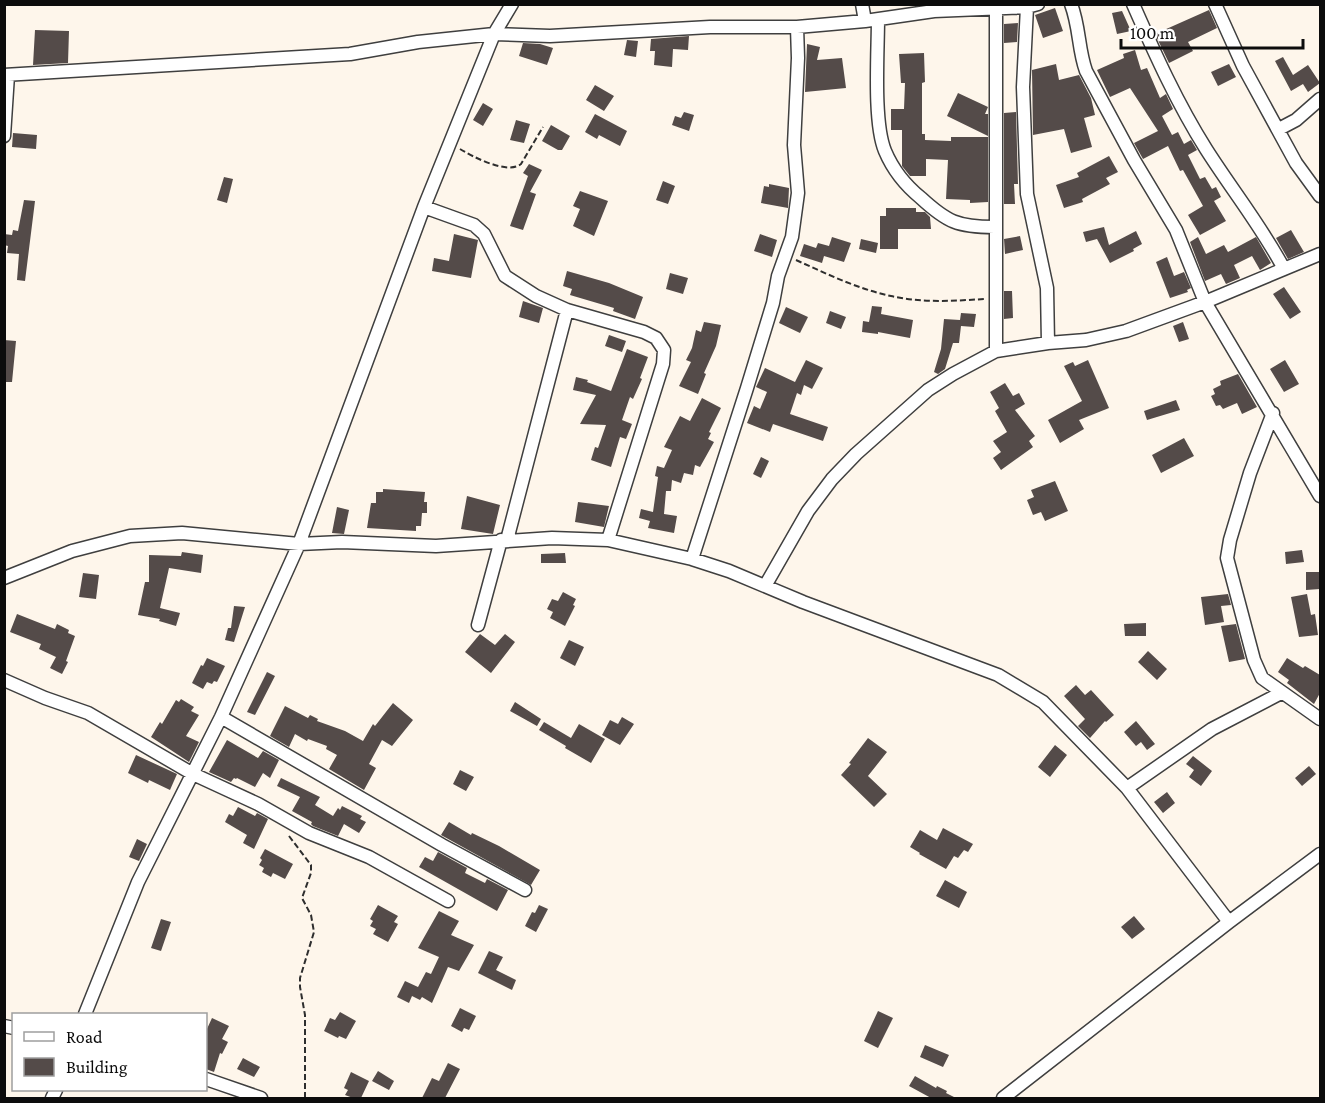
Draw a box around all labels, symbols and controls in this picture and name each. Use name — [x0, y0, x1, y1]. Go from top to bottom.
scale bar — [1121, 12, 1302, 50]
text: 100 m — [1130, 23, 1175, 43]
legend — [12, 1013, 207, 1091]
text: Road — [66, 1027, 103, 1047]
text: Building — [66, 1057, 128, 1077]

